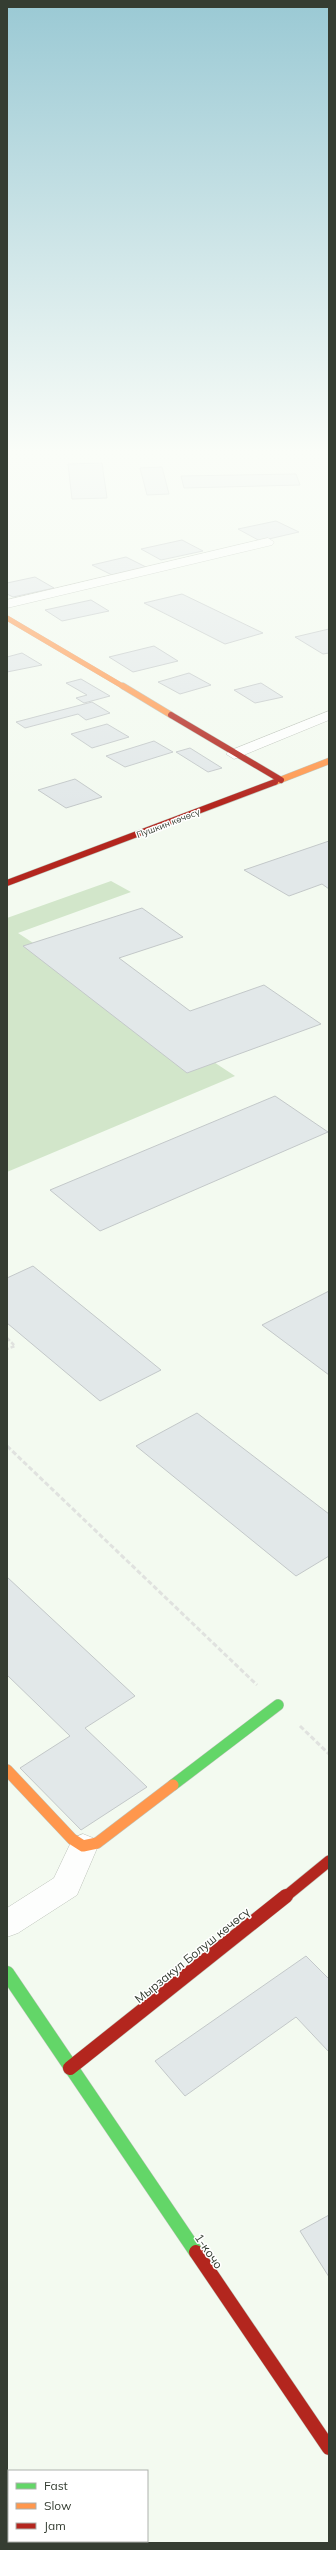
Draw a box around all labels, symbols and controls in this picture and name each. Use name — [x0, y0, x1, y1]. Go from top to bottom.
street label: Пушкин көчөсү — [135, 806, 202, 841]
street label: Мырзакул Болуш көчөсү — [131, 1904, 253, 2006]
street label: 1-кочо — [192, 2230, 226, 2272]
legend — [8, 2470, 148, 2542]
text: Fast — [44, 2478, 68, 2493]
text: Slow — [44, 2498, 72, 2513]
text: Jam — [44, 2518, 66, 2533]

